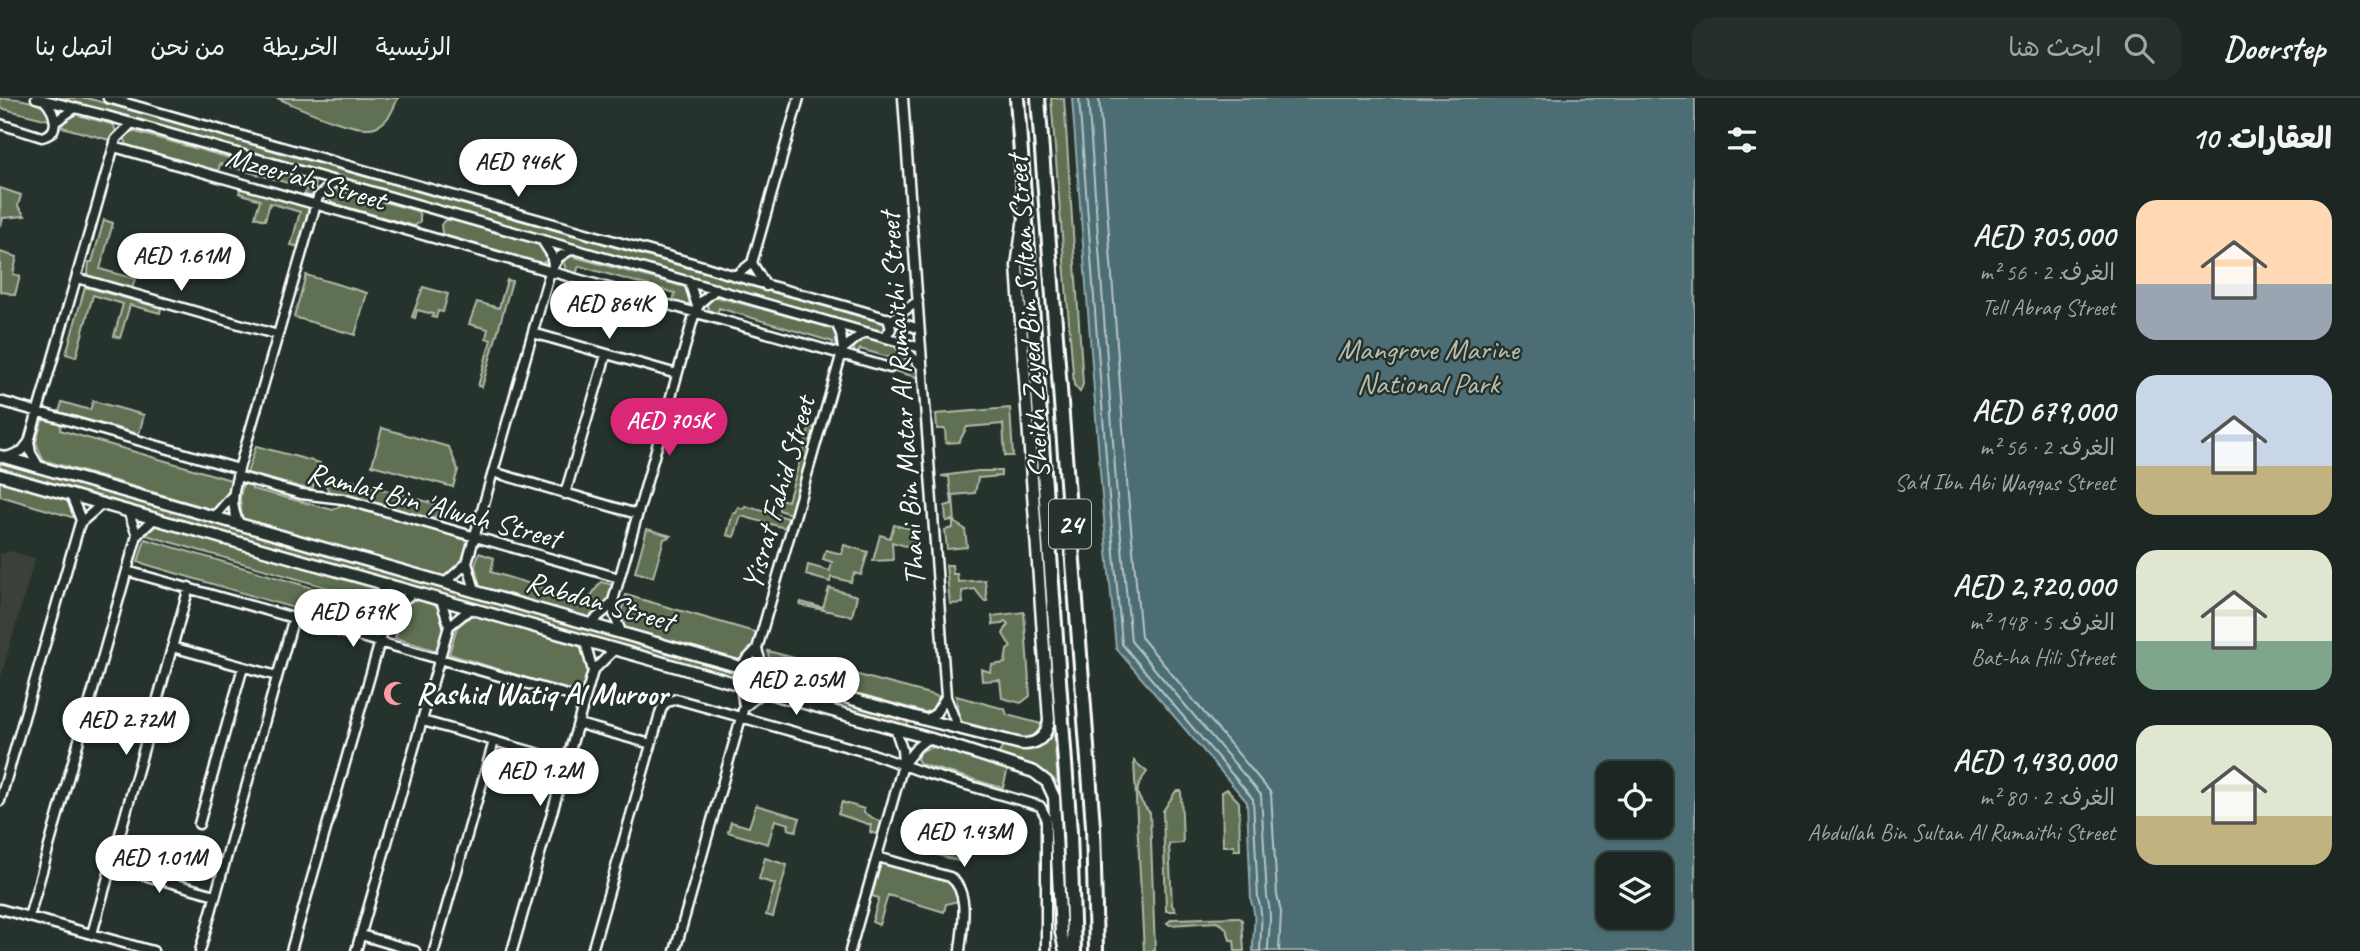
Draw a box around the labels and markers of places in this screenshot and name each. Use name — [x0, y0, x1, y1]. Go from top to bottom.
pin: AED 946K — [446, 140, 590, 199]
pin: AED 1.61M — [101, 234, 261, 293]
pin: AED 864K — [537, 282, 681, 341]
pin: AED 705K — [597, 398, 741, 458]
pin: AED 679K — [281, 589, 425, 649]
pin: AED 2.05M — [716, 658, 876, 717]
place label: Rashid Watiq Al Muroor — [416, 675, 671, 713]
mosque icon: Rashid Watiq Al Muroor — [382, 680, 410, 708]
pin: AED 2.72M — [46, 698, 206, 757]
pin: AED 1.2M — [468, 748, 612, 808]
pin: AED 1.43M — [884, 810, 1044, 869]
pin: AED 1.01M — [79, 836, 239, 895]

